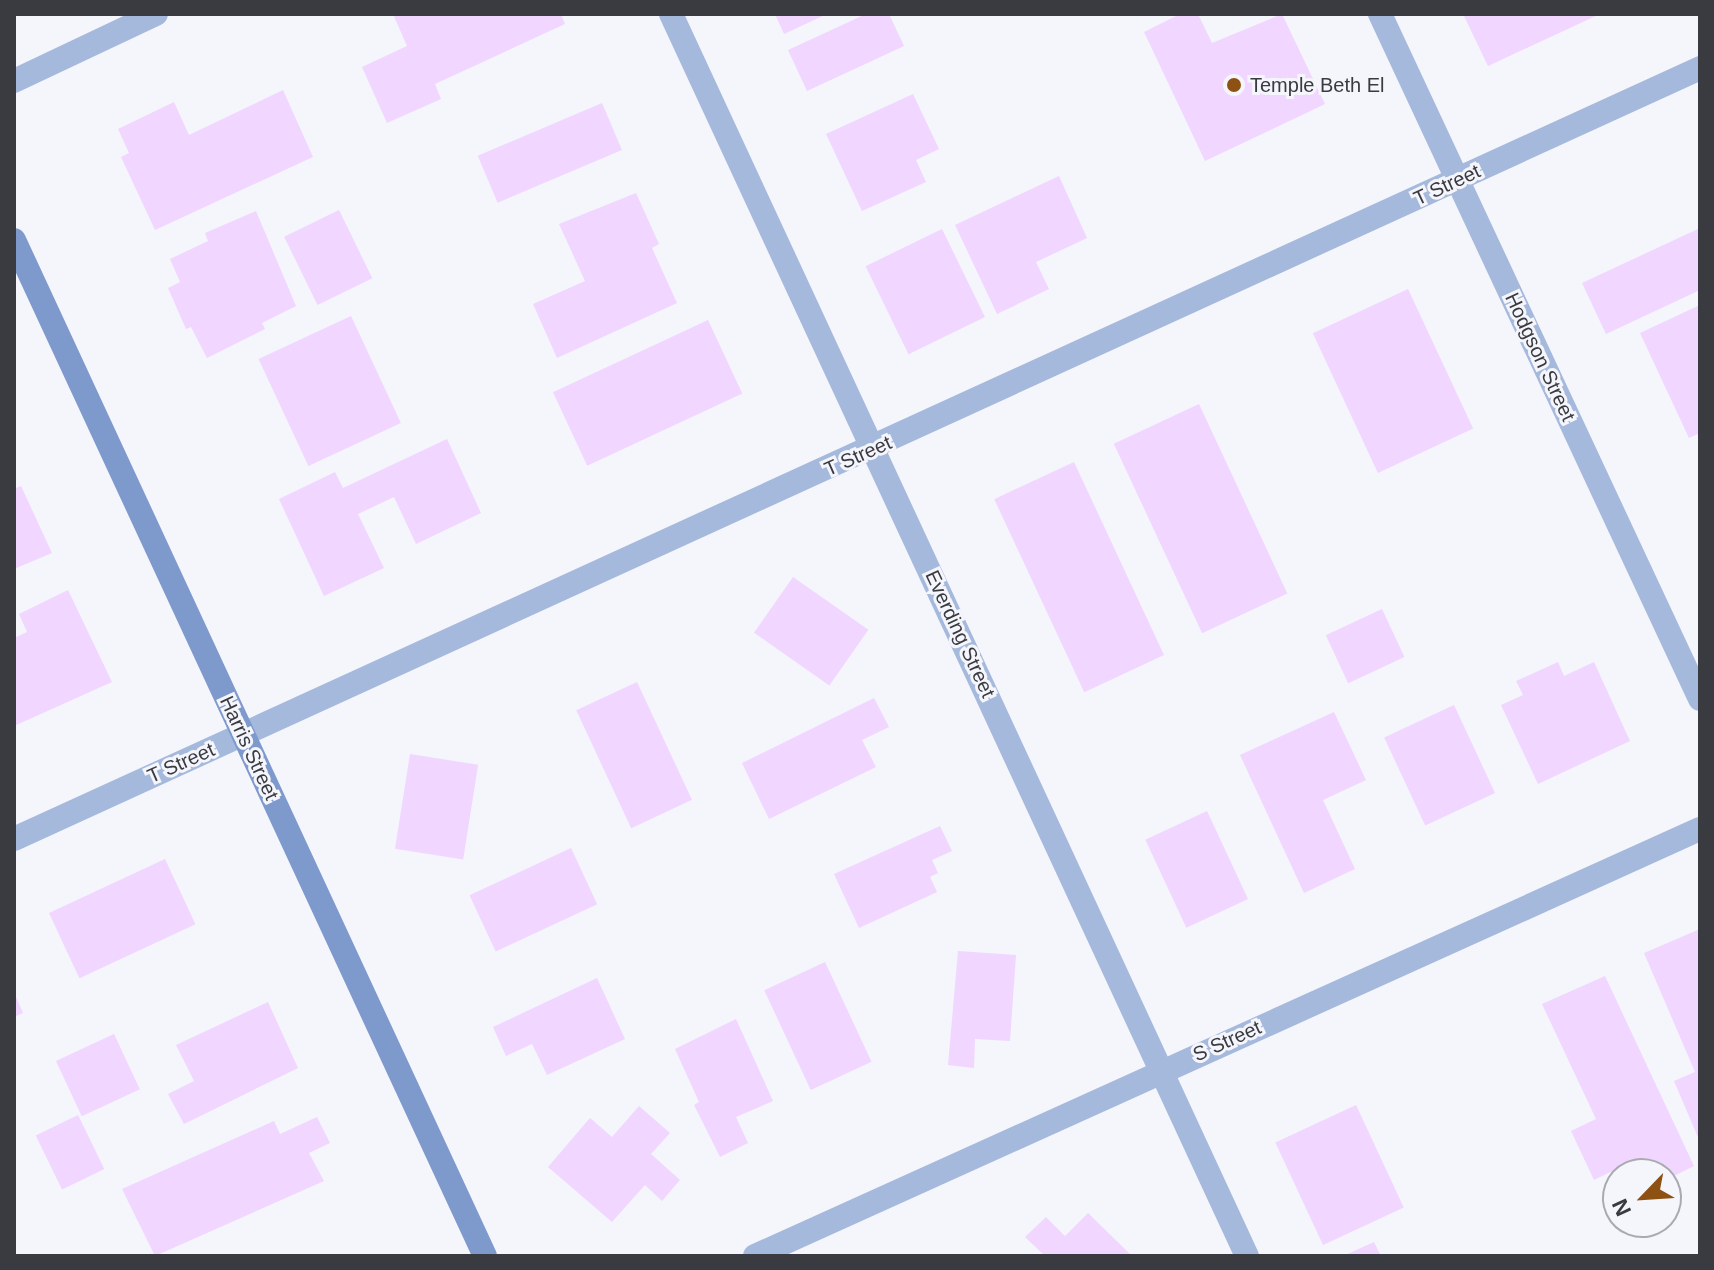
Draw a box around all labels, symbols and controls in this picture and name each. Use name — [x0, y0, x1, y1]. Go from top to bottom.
place label: Temple Beth El — [1250, 73, 1385, 97]
marker: Temple Beth El — [1225, 76, 1243, 94]
street label: T Street — [1410, 159, 1484, 211]
street label: Hodgson Street — [1500, 289, 1580, 425]
street label: T Street — [821, 431, 895, 481]
street label: Everding Street — [920, 566, 1000, 702]
street label: Harris Street — [214, 692, 284, 804]
street label: T Street — [144, 738, 218, 788]
street label: S Street — [1189, 1015, 1265, 1067]
north arrow — [1602, 1158, 1682, 1238]
text: N — [1607, 1195, 1636, 1220]

